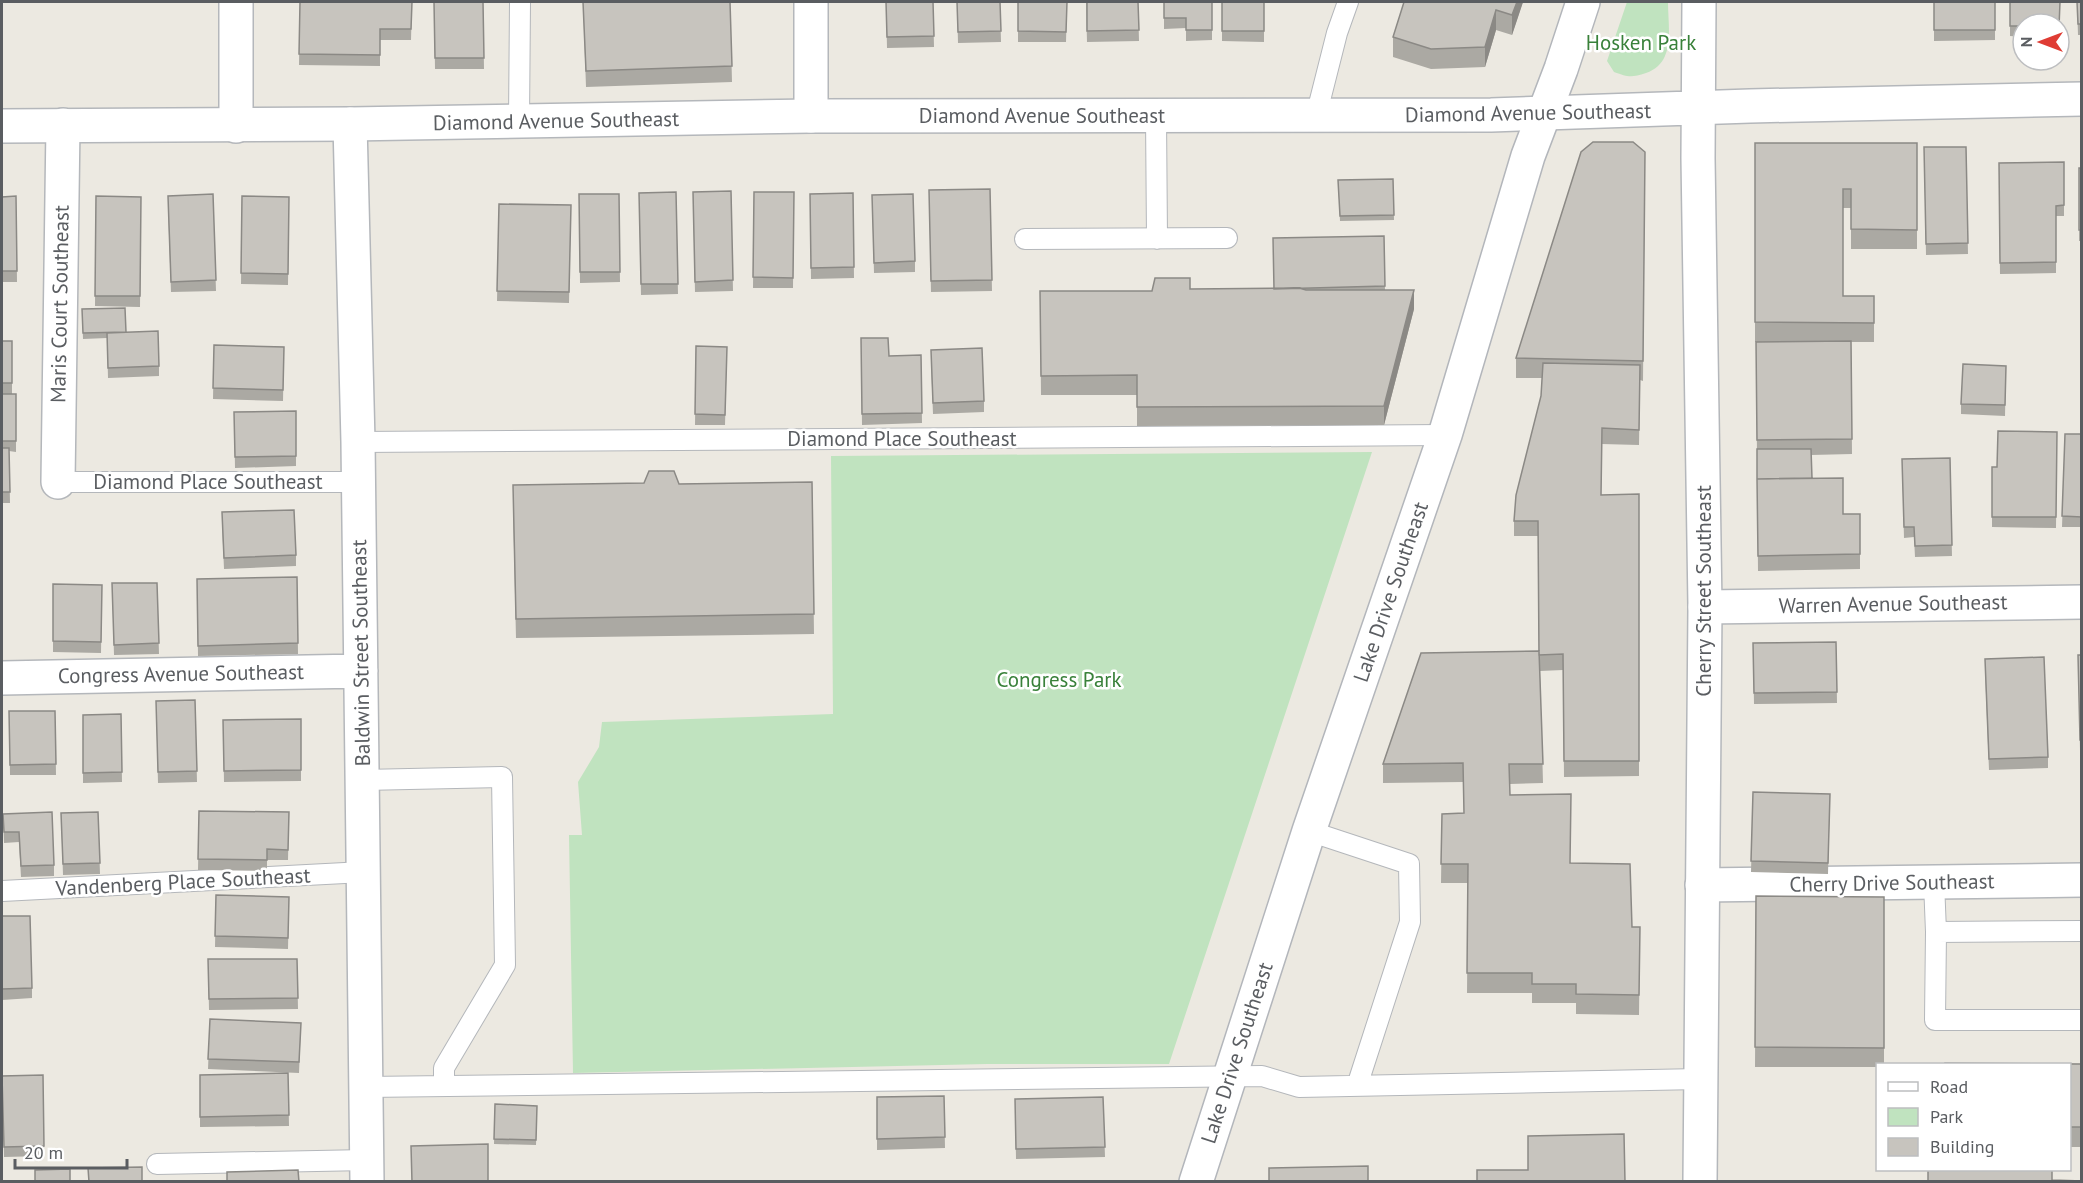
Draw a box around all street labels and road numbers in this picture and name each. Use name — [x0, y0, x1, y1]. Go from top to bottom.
street label: Diamond Avenue Southeast — [1405, 97, 1651, 128]
street label: Diamond Avenue Southeast — [919, 102, 1165, 129]
street label: Diamond Avenue Southeast — [433, 105, 679, 136]
street label: Maris Court Southeast — [44, 205, 75, 403]
street label: Diamond Place Southeast — [787, 425, 1017, 452]
street label: Diamond Place Southeast — [93, 468, 323, 495]
street label: Cherry Street Southeast — [1690, 485, 1717, 697]
street label: Lake Drive Southeast — [1347, 498, 1434, 686]
street label: Baldwin Street Southeast — [345, 539, 376, 767]
street label: Warren Avenue Southeast — [1778, 588, 2008, 619]
street label: Congress Avenue Southeast — [58, 658, 304, 689]
street label: Vandenberg Place Southeast — [54, 861, 311, 902]
street label: Cherry Drive Southeast — [1789, 867, 1995, 898]
street label: Lake Drive Southeast — [1194, 959, 1279, 1147]

